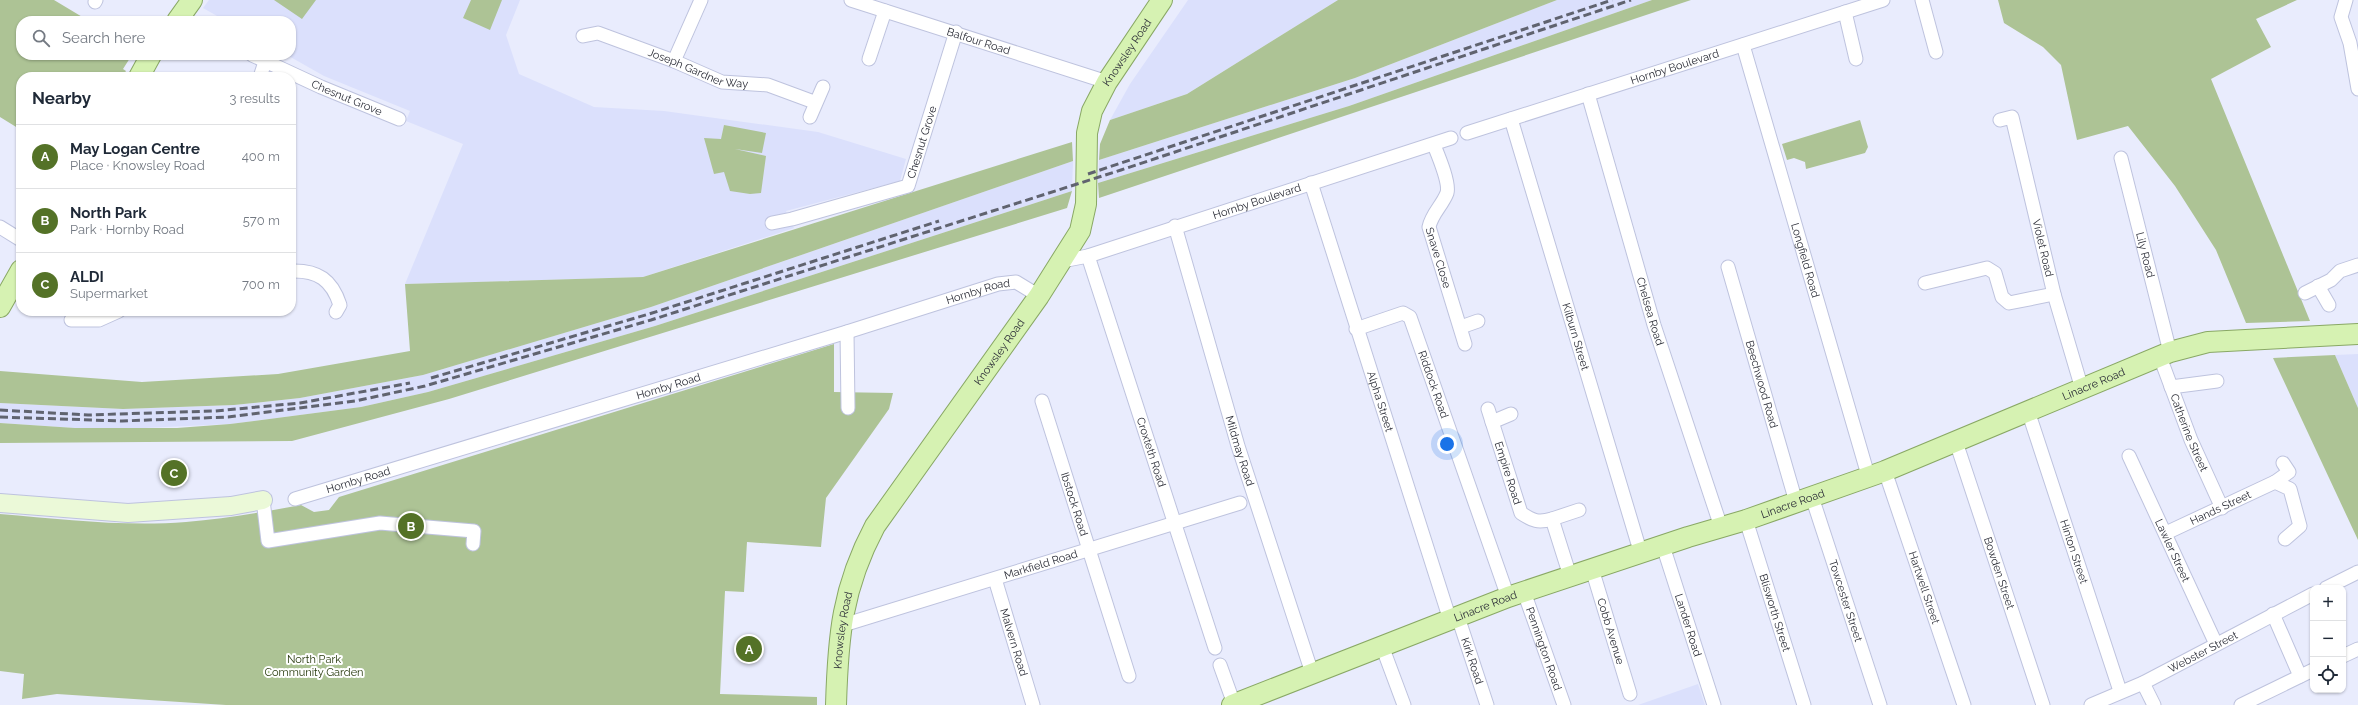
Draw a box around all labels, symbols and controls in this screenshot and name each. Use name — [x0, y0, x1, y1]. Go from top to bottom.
search box — [16, 16, 296, 60]
street label: Knowsley Road — [1100, 16, 1154, 89]
street label: Balfour Road — [945, 25, 1012, 57]
icon: search — [30, 27, 52, 49]
text: Search here — [62, 29, 145, 47]
street label: Joseph Gardner Way — [646, 46, 749, 90]
street label: Hornby Boulevard — [1629, 46, 1721, 87]
street label: Chesnut Grove — [309, 77, 385, 118]
text: Nearby — [32, 88, 91, 108]
text: 3 results — [230, 91, 280, 106]
street label: Chesnut Grove — [904, 104, 939, 180]
text: May Logan Centre — [70, 140, 200, 158]
text: A — [41, 149, 49, 164]
text: 400 m — [242, 149, 280, 164]
text: Place · Knowsley Road — [70, 158, 205, 173]
street label: Hornby Boulevard — [1211, 181, 1303, 222]
text: North Park — [70, 204, 147, 222]
text: B — [41, 213, 49, 228]
text: 570 m — [243, 213, 280, 228]
street label: Violet Road — [2030, 218, 2056, 278]
street label: Longfield Road — [1789, 221, 1823, 299]
text: Park · Hornby Road — [70, 222, 184, 237]
street label: Snave Close — [1423, 226, 1454, 290]
street label: Lily Road — [2133, 231, 2158, 279]
text: ALDI — [70, 268, 104, 286]
street label: Hornby Road — [944, 276, 1011, 307]
street label: Chelsea Road — [1634, 276, 1667, 347]
text: C — [41, 277, 49, 292]
text: 700 m — [242, 277, 280, 292]
text: Supermarket — [70, 286, 148, 301]
street label: Kilburn Street — [1560, 301, 1592, 372]
street label: Knowsley Road — [971, 316, 1027, 388]
street label: Beechwood Road — [1743, 339, 1781, 430]
street label: Riddock Road — [1416, 349, 1451, 420]
street label: Linacre Road — [2060, 365, 2127, 403]
street label: Alpha Street — [1365, 369, 1396, 434]
street label: Hornby Road — [635, 370, 702, 402]
street label: Catherine Street — [2168, 392, 2211, 474]
street label: Mildmay Road — [1223, 414, 1257, 488]
street label: Croxteth Road — [1134, 416, 1169, 489]
your location — [1437, 434, 1457, 454]
street label: Empire Road — [1492, 440, 1524, 506]
pin: C — [161, 458, 187, 488]
street label: Hornby Road — [325, 464, 392, 496]
street label: Ibstock Road — [1058, 470, 1091, 538]
street label: Linacre Road — [1759, 486, 1826, 521]
street label: Hands Street — [2188, 488, 2253, 527]
pin: B — [398, 511, 424, 541]
street label: Lawler Street — [2153, 517, 2193, 584]
street label: Hinton Street — [2058, 518, 2091, 586]
street label: Bowden Street — [1981, 535, 2017, 611]
street label: Markfield Road — [1002, 547, 1079, 582]
street label: Hartwell Street — [1906, 550, 1943, 626]
street label: Towcester Street — [1826, 558, 1865, 643]
street label: Blisworth Street — [1757, 572, 1793, 653]
map controls — [2310, 585, 2346, 693]
button: + — [2310, 585, 2346, 621]
street label: Linacre Road — [1452, 588, 1519, 624]
street label: Knowsley Road — [831, 590, 855, 669]
street label: Lander Road — [1672, 592, 1705, 658]
street label: Cobb Avenue — [1595, 596, 1627, 667]
street label: Pennington Road — [1523, 605, 1565, 692]
street label: Malvern Road — [998, 607, 1030, 678]
button: − — [2310, 621, 2346, 657]
street label: Webster Street — [2166, 628, 2240, 675]
pin: A — [736, 634, 762, 664]
street label: Kirk Road — [1459, 636, 1486, 686]
park label: North Park Community Garden — [264, 653, 364, 679]
button: locate — [2310, 657, 2346, 693]

